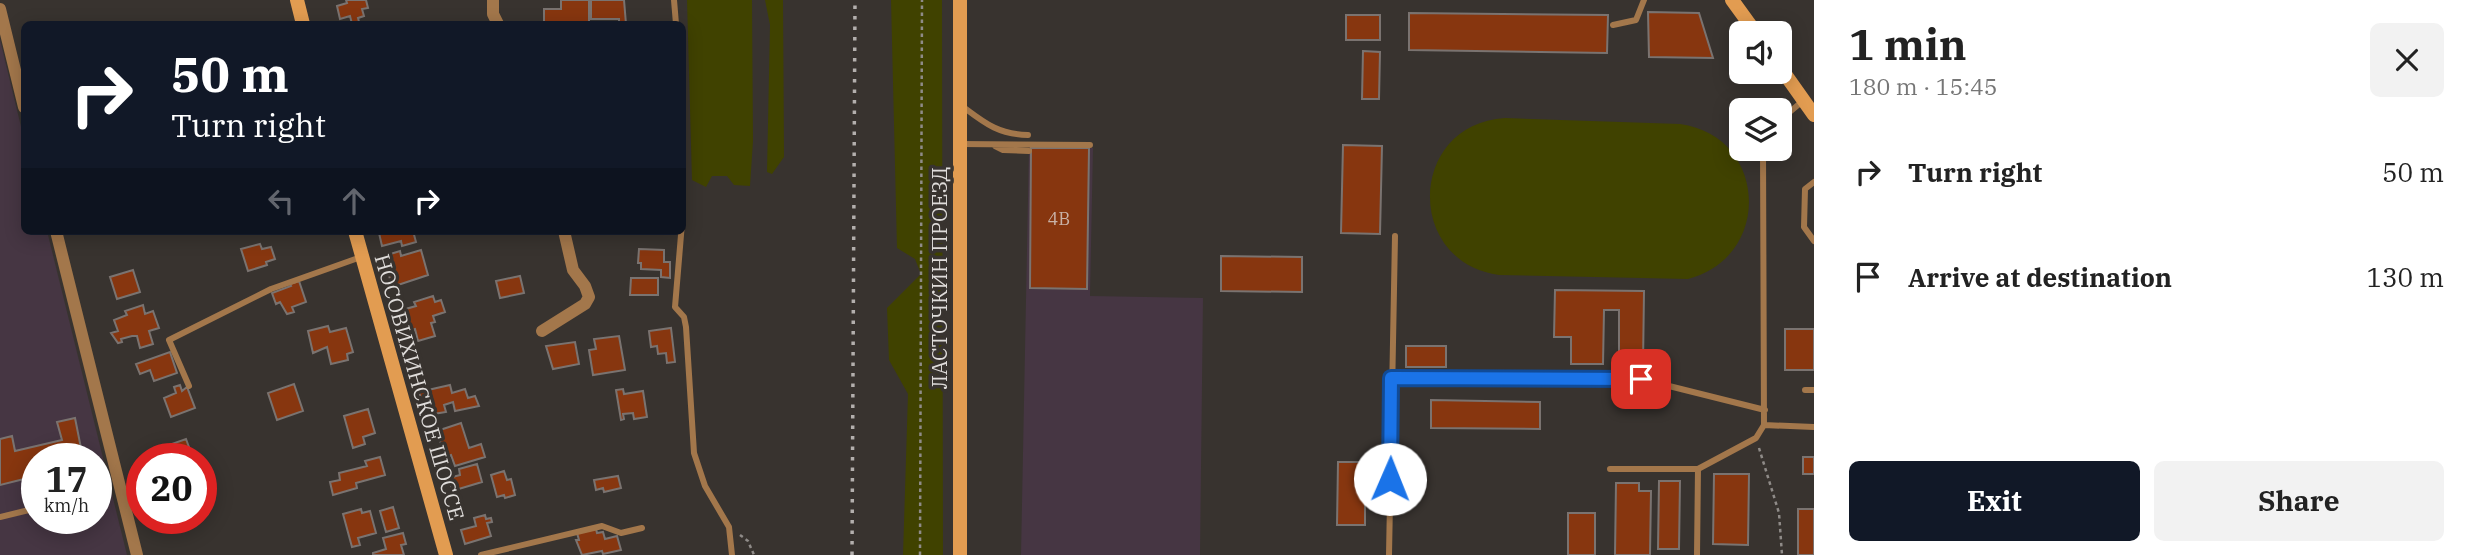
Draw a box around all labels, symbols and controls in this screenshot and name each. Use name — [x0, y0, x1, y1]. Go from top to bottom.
text: 1 min — [1849, 17, 1967, 72]
map controls — [1729, 21, 1792, 161]
button: sound — [1729, 21, 1792, 84]
button: close — [2370, 23, 2444, 97]
text: 50 m — [171, 42, 289, 105]
icon: right — [56, 49, 147, 140]
text: 180 m · 15:45 — [1849, 71, 1998, 101]
button: layers — [1729, 98, 1792, 161]
text: Turn right — [171, 104, 326, 146]
icon: right — [1849, 153, 1887, 191]
text: Turn right — [1908, 155, 2042, 189]
text: 50 m — [2382, 155, 2444, 189]
street label: ЛАСТОЧКИН ПРОЕЗД — [925, 167, 953, 389]
icon: left — [262, 182, 300, 220]
icon: ahead — [335, 182, 373, 220]
icon: right — [408, 182, 446, 220]
house number: 4В — [1048, 207, 1070, 230]
street label: НОСОВИХИНСКОЕ ШОССЕ — [369, 251, 471, 523]
icon: arrive — [1849, 258, 1887, 296]
text: Arrive at destination — [1908, 260, 2172, 294]
text: 130 m — [2366, 260, 2444, 294]
pin — [1611, 349, 1671, 409]
icon: arrive — [1622, 360, 1660, 398]
position arrow — [1353, 442, 1427, 516]
speed limit sign: 20 — [126, 443, 217, 534]
text: 17 — [45, 456, 88, 502]
button: Exit — [1849, 461, 2140, 541]
button: Share — [2154, 461, 2444, 541]
text: km/h — [44, 494, 89, 517]

